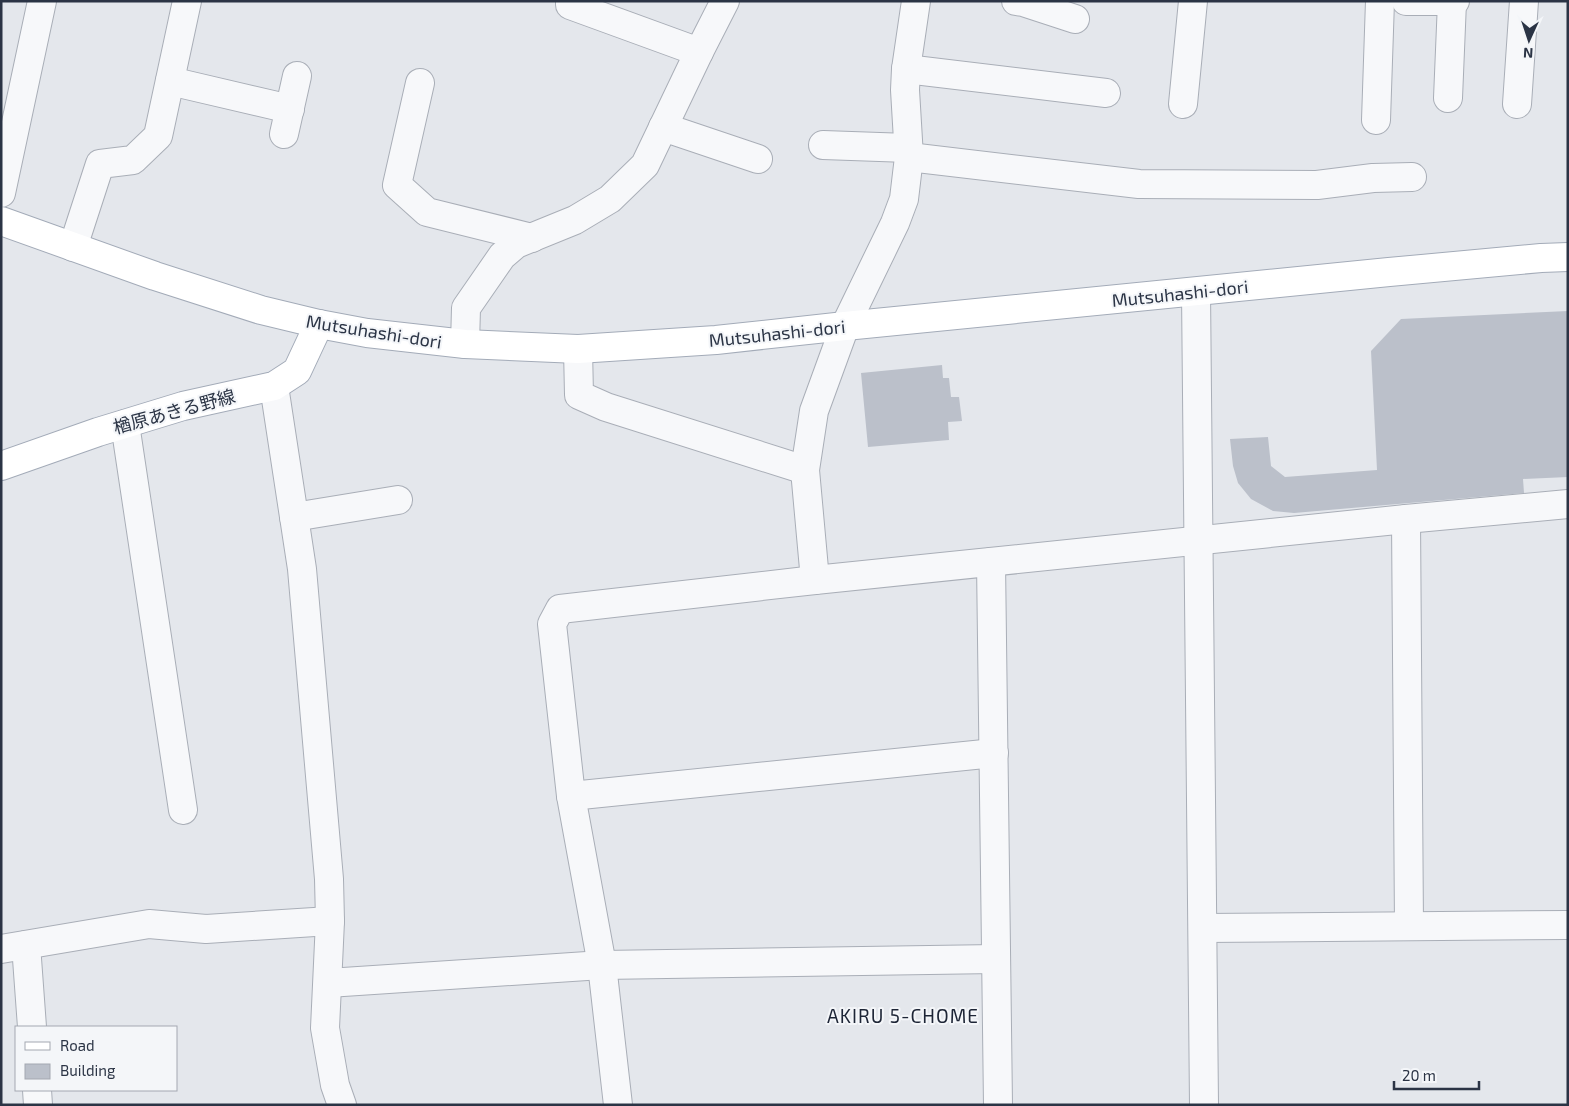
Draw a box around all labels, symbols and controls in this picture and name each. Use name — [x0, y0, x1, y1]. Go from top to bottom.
north arrow — [1504, 15, 1554, 65]
text: N — [1523, 45, 1534, 62]
street label: Mutsuhashi-dori — [1111, 275, 1249, 311]
street label: Mutsuhashi-dori — [305, 309, 443, 353]
street label: Mutsuhashi-dori — [708, 315, 846, 351]
street label: 楢原あきる野線 — [110, 384, 238, 438]
district label: AKIRU 5-CHOME — [827, 1004, 979, 1027]
legend — [15, 1026, 178, 1091]
text: Road — [60, 1036, 95, 1054]
scale bar — [1394, 1058, 1479, 1090]
text: Building — [60, 1061, 116, 1079]
text: 20 m — [1402, 1066, 1436, 1084]

